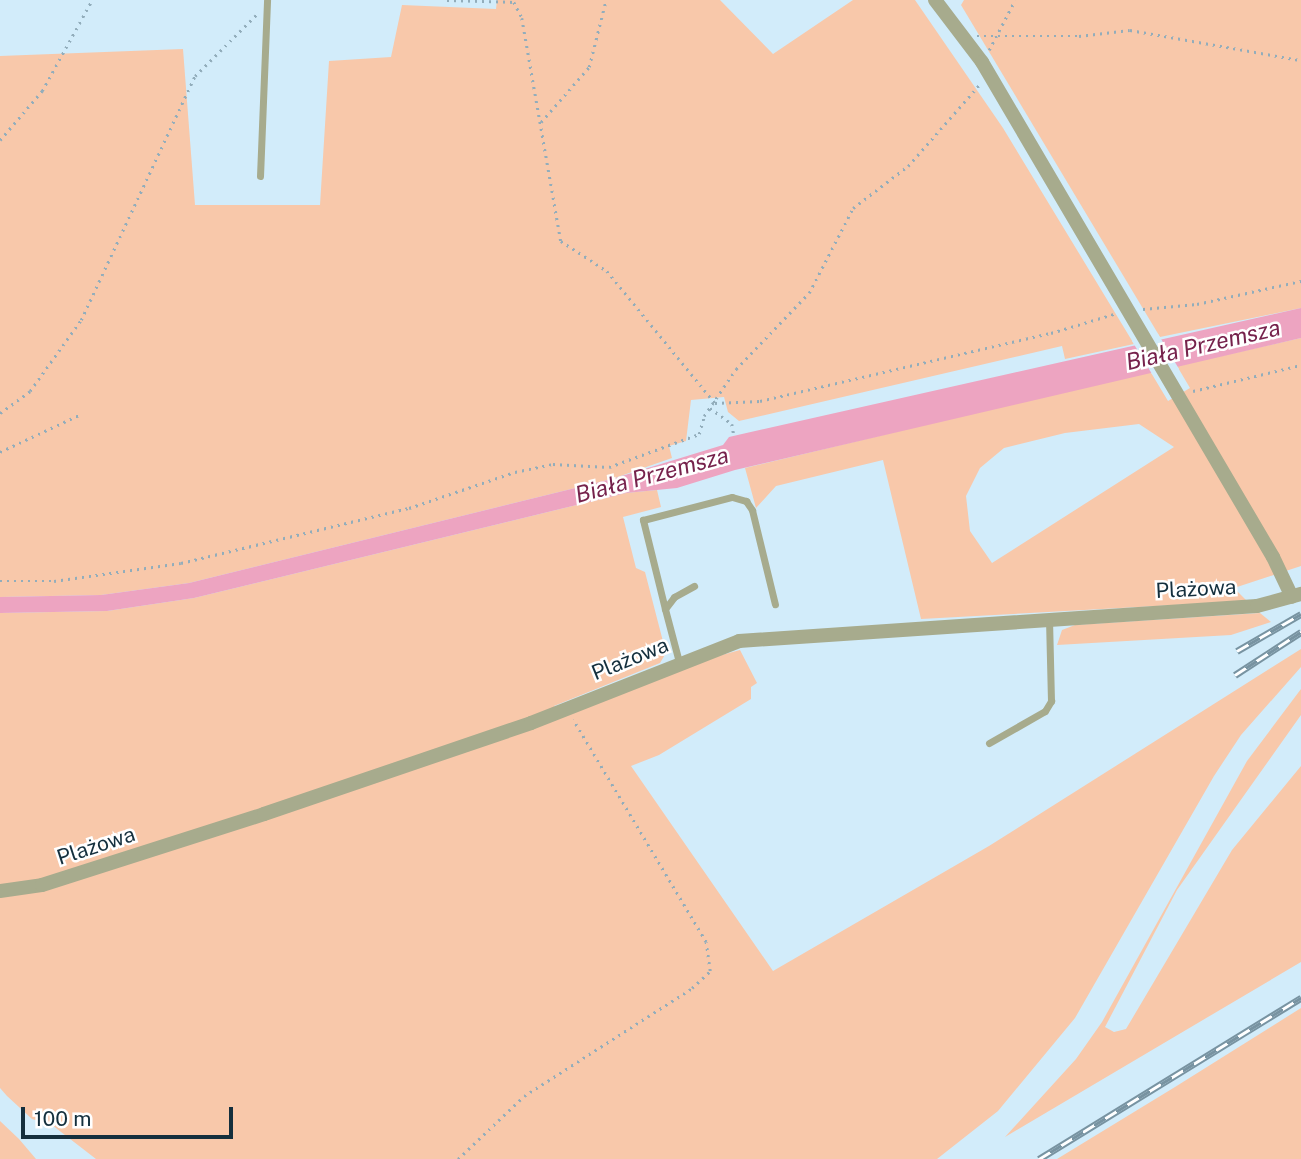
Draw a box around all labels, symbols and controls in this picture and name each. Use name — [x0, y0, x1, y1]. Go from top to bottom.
water label: Biała Przemsza — [1123, 314, 1283, 376]
water label: Biała Przemsza — [572, 441, 732, 509]
street label: Plażowa — [1155, 574, 1237, 604]
street label: Plażowa — [588, 632, 672, 686]
street label: Plażowa — [54, 822, 138, 870]
scale bar — [24, 1092, 236, 1136]
text: 100 m — [34, 1106, 91, 1131]

